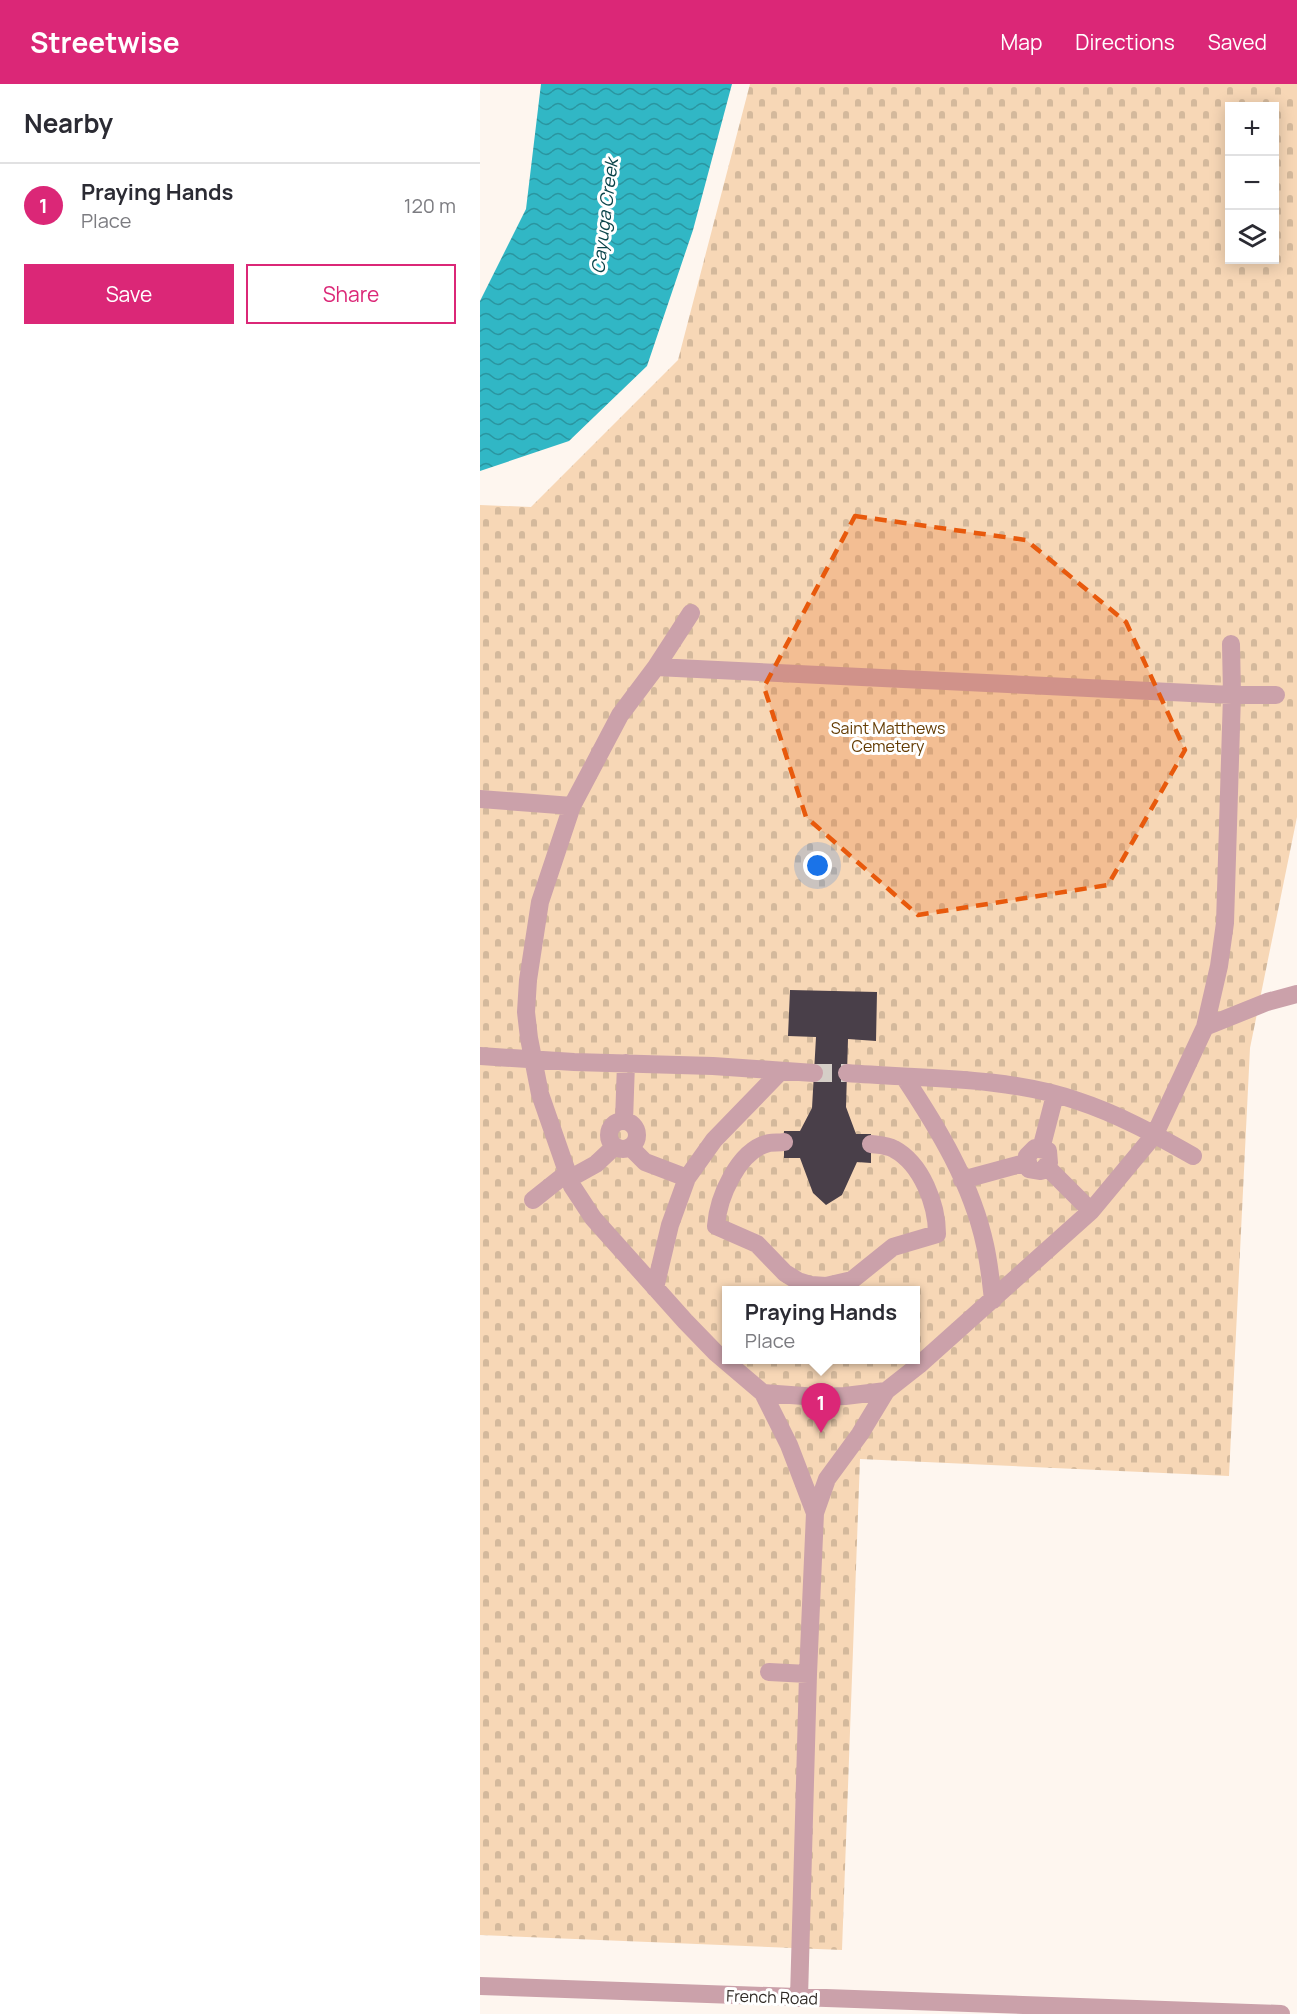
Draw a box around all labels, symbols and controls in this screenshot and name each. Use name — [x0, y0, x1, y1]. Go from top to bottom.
text: Streetwise — [30, 23, 180, 61]
text: Map — [1001, 28, 1042, 56]
text: Directions — [1075, 28, 1175, 56]
text: Saved — [1208, 28, 1267, 56]
map controls — [1225, 102, 1279, 264]
button: + — [1225, 102, 1279, 156]
text: Nearby — [24, 105, 113, 141]
water label: Cayuga Creek — [585, 154, 623, 275]
button: − — [1225, 156, 1279, 210]
text: Praying Hands — [81, 177, 233, 207]
text: 1 — [39, 192, 48, 219]
text: 120 m — [404, 192, 456, 219]
text: Place — [81, 207, 131, 234]
button: layers — [1225, 210, 1279, 264]
button: Save — [24, 264, 234, 324]
button: Share — [246, 264, 456, 324]
park label: Saint Matthews Cemetery — [831, 717, 945, 757]
your location — [803, 851, 832, 880]
popup — [722, 1286, 920, 1364]
text: Praying Hands — [745, 1297, 897, 1327]
text: Place — [745, 1327, 795, 1354]
pin: 1 — [802, 1384, 840, 1433]
street label: French Road — [726, 1984, 818, 2010]

